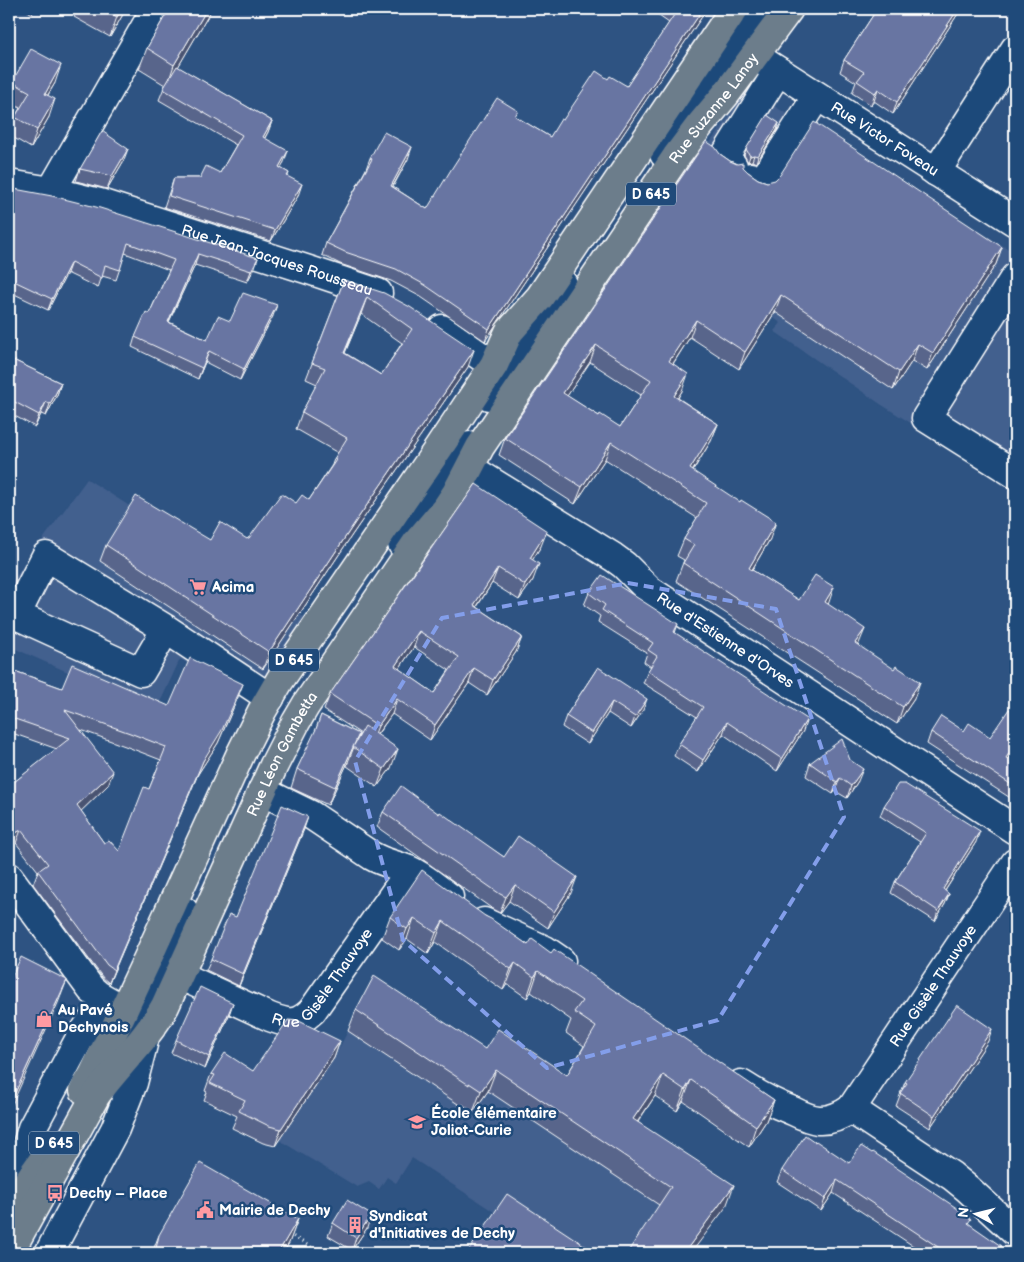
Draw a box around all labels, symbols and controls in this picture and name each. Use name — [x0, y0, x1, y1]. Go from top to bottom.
street label: Rue Suzanne Lanoy — [665, 50, 763, 167]
street label: Rue Victor Foveau — [827, 98, 942, 181]
road number: D 645 — [626, 182, 676, 205]
street label: Rue Jean-Jacques Rousseau — [179, 221, 375, 300]
supermarket icon: Acima — [188, 577, 208, 597]
place label: Acima — [211, 578, 254, 597]
street label: Rue d'Estienne d'Orves — [653, 589, 798, 693]
road number: D 645 — [269, 648, 319, 672]
street label: Rue Léon Gambetta — [243, 688, 322, 819]
street label: Rue Gisèle Thauvoye — [886, 921, 981, 1051]
street label: Rue Gisèle Thauvoye — [269, 925, 377, 1033]
place label: Au Pavé Dechynois — [57, 1001, 128, 1037]
shop icon: Au Pavé Dechynois — [34, 1009, 54, 1029]
place label: École élémentaire Joliot-Curie — [431, 1103, 557, 1140]
school or university icon: École élémentaire Joliot-Curie — [407, 1112, 427, 1132]
road number: D 645 — [29, 1132, 79, 1154]
bus stop icon: Dechy – Place — [45, 1183, 65, 1203]
place label: Dechy – Place — [69, 1184, 168, 1203]
north arrow — [952, 1190, 1002, 1240]
public building icon: Mairie de Dechy — [195, 1200, 215, 1220]
place label: Mairie de Dechy — [219, 1201, 330, 1220]
text: N — [955, 1206, 973, 1219]
place label: Syndicat d'Initiatives de Dechy — [369, 1207, 515, 1243]
building icon: Syndicat d'Initiatives de Dechy — [345, 1215, 365, 1235]

